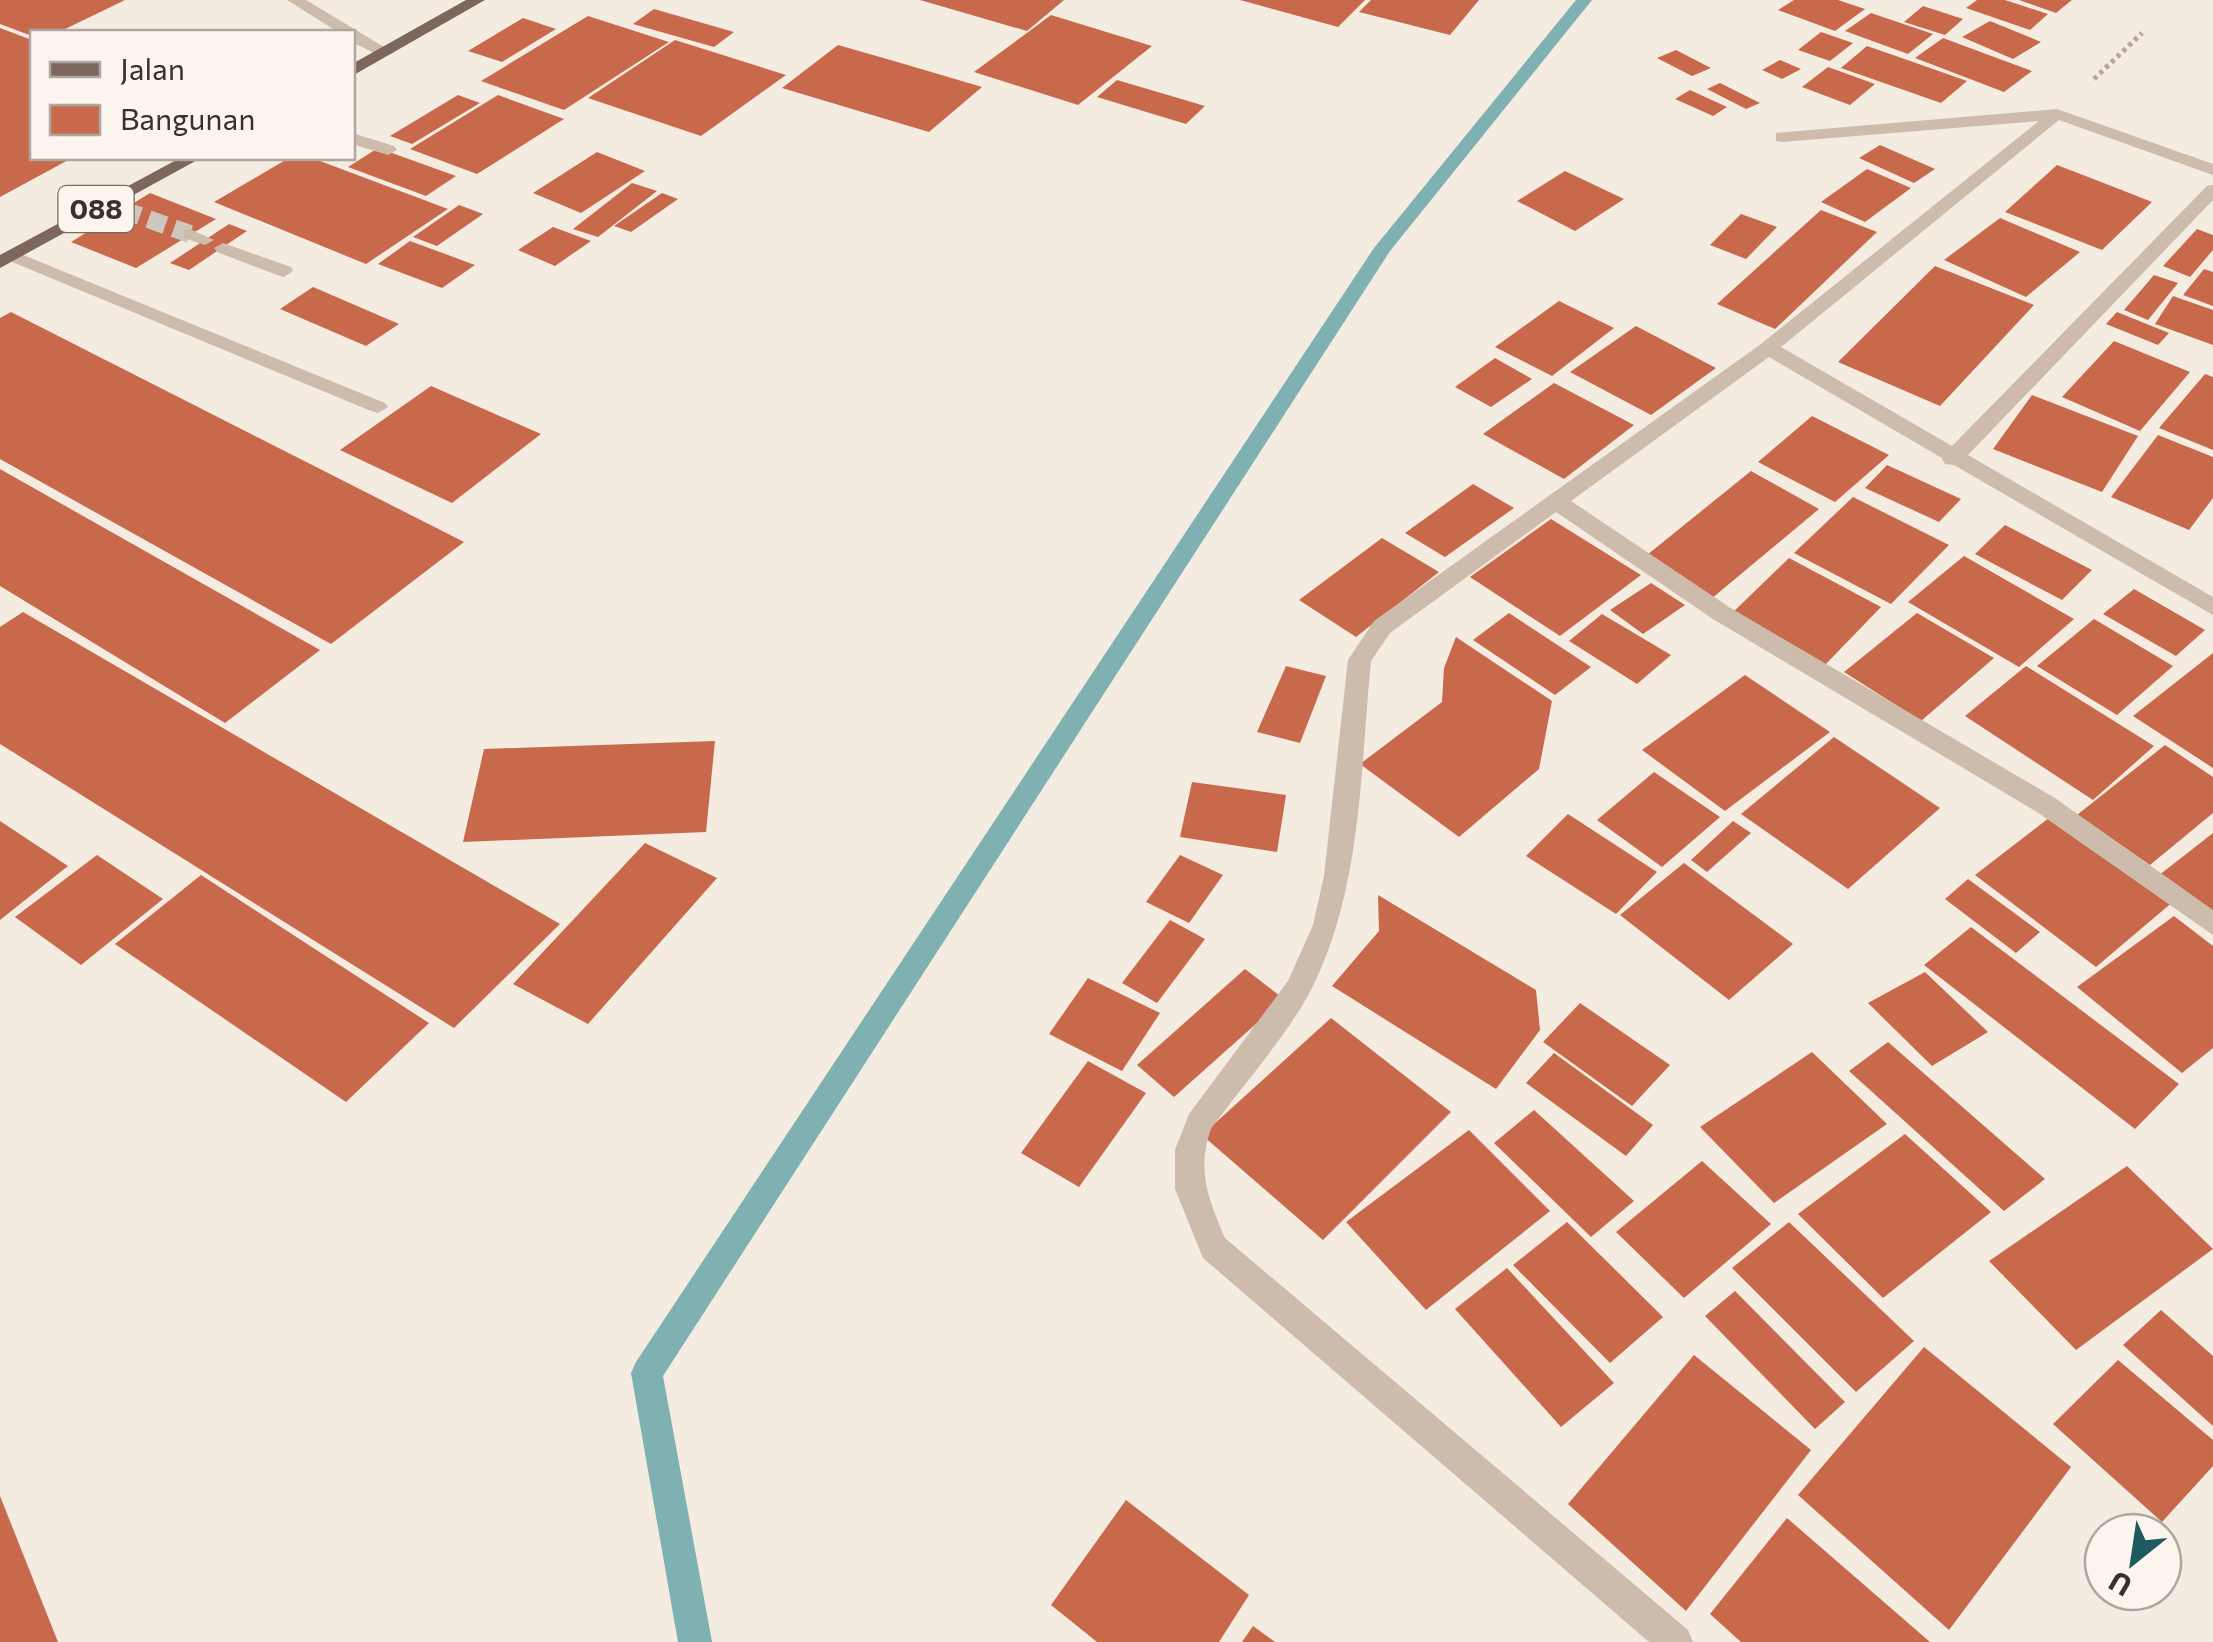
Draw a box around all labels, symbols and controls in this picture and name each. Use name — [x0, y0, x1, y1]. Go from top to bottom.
legend — [30, 30, 355, 160]
text: Jalan — [120, 49, 185, 86]
text: Bangunan — [120, 99, 255, 136]
road number: 088 — [58, 186, 134, 232]
north arrow — [2083, 1512, 2183, 1612]
text: U — [2103, 1565, 2137, 1604]

